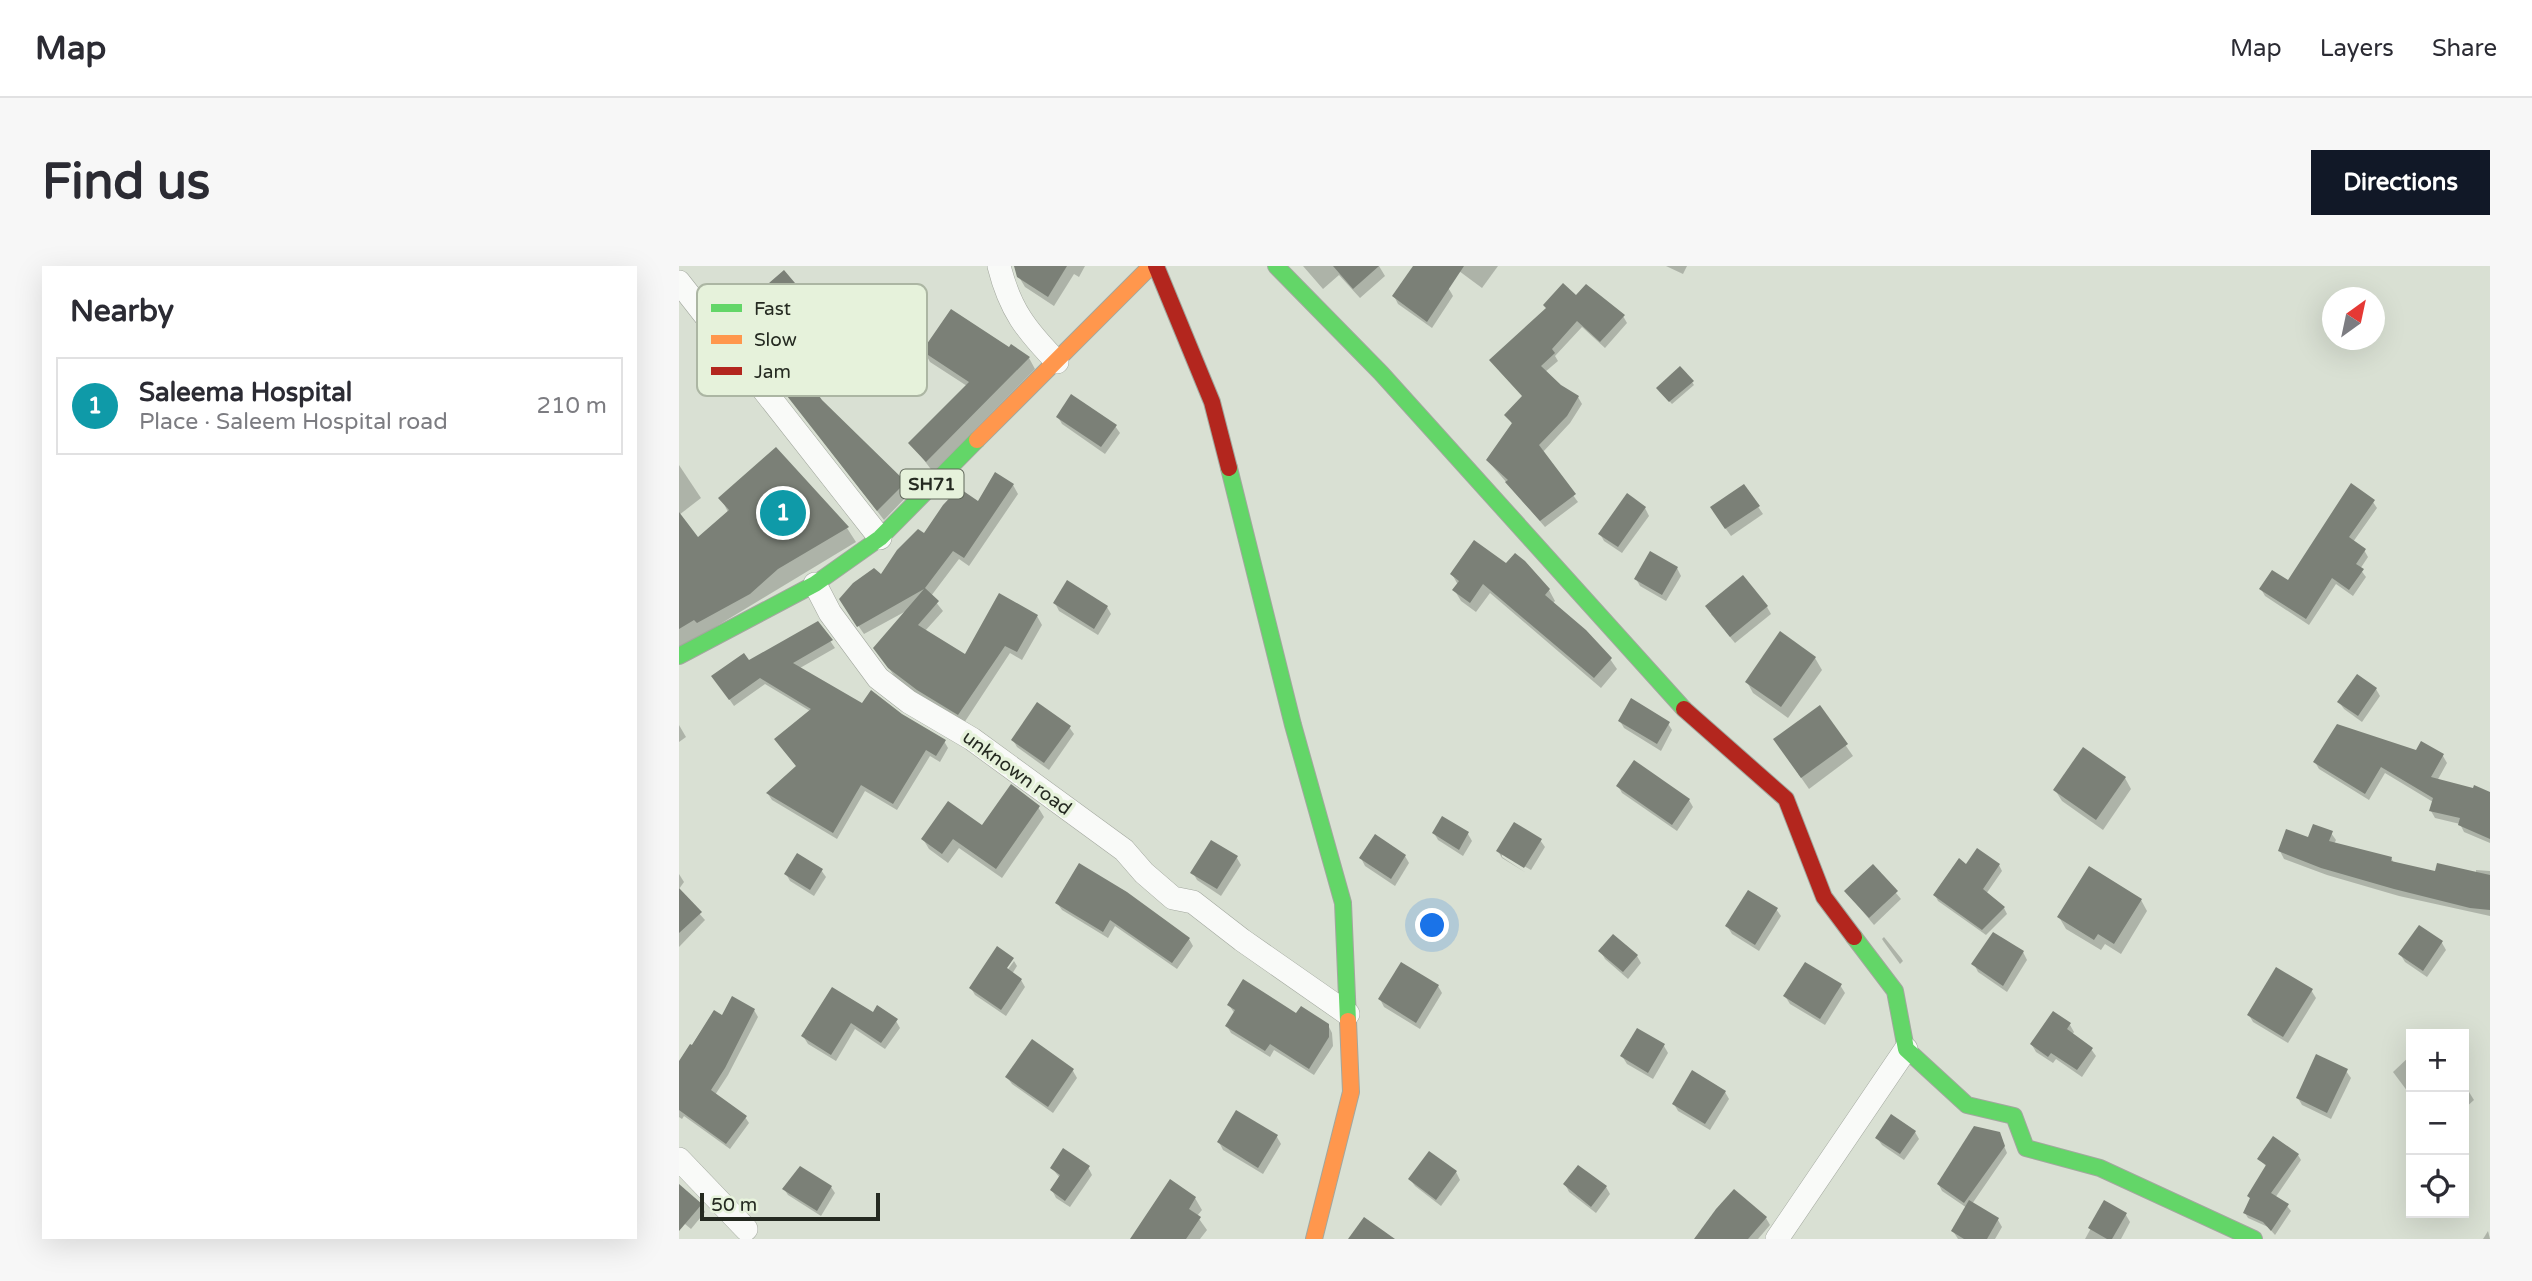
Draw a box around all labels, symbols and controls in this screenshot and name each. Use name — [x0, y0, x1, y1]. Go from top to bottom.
text: Map — [35, 29, 106, 68]
text: Map — [2230, 34, 2282, 63]
text: Layers — [2320, 34, 2394, 63]
text: Share — [2432, 34, 2497, 63]
button: Directions — [2311, 150, 2490, 215]
text: Find us — [42, 153, 210, 212]
legend — [697, 284, 927, 396]
north arrow — [2322, 287, 2385, 350]
text: Nearby — [70, 293, 174, 330]
text: Fast — [754, 298, 791, 320]
text: Slow — [754, 329, 797, 351]
text: Jam — [754, 361, 791, 383]
text: Saleema Hospital — [139, 377, 352, 408]
text: 1 — [88, 392, 102, 420]
text: 210 m — [537, 392, 607, 420]
text: Place · Saleem Hospital road — [139, 408, 448, 436]
road number: SH71 — [901, 470, 963, 498]
pin: 1 — [760, 487, 806, 539]
street label: unknown road — [958, 726, 1076, 820]
your location — [1415, 908, 1449, 942]
map controls — [2406, 1029, 2469, 1218]
button: + — [2406, 1029, 2469, 1092]
button: − — [2406, 1092, 2469, 1155]
button: locate — [2406, 1155, 2469, 1218]
scale bar — [700, 1190, 880, 1222]
text: 50 m — [711, 1194, 757, 1216]

